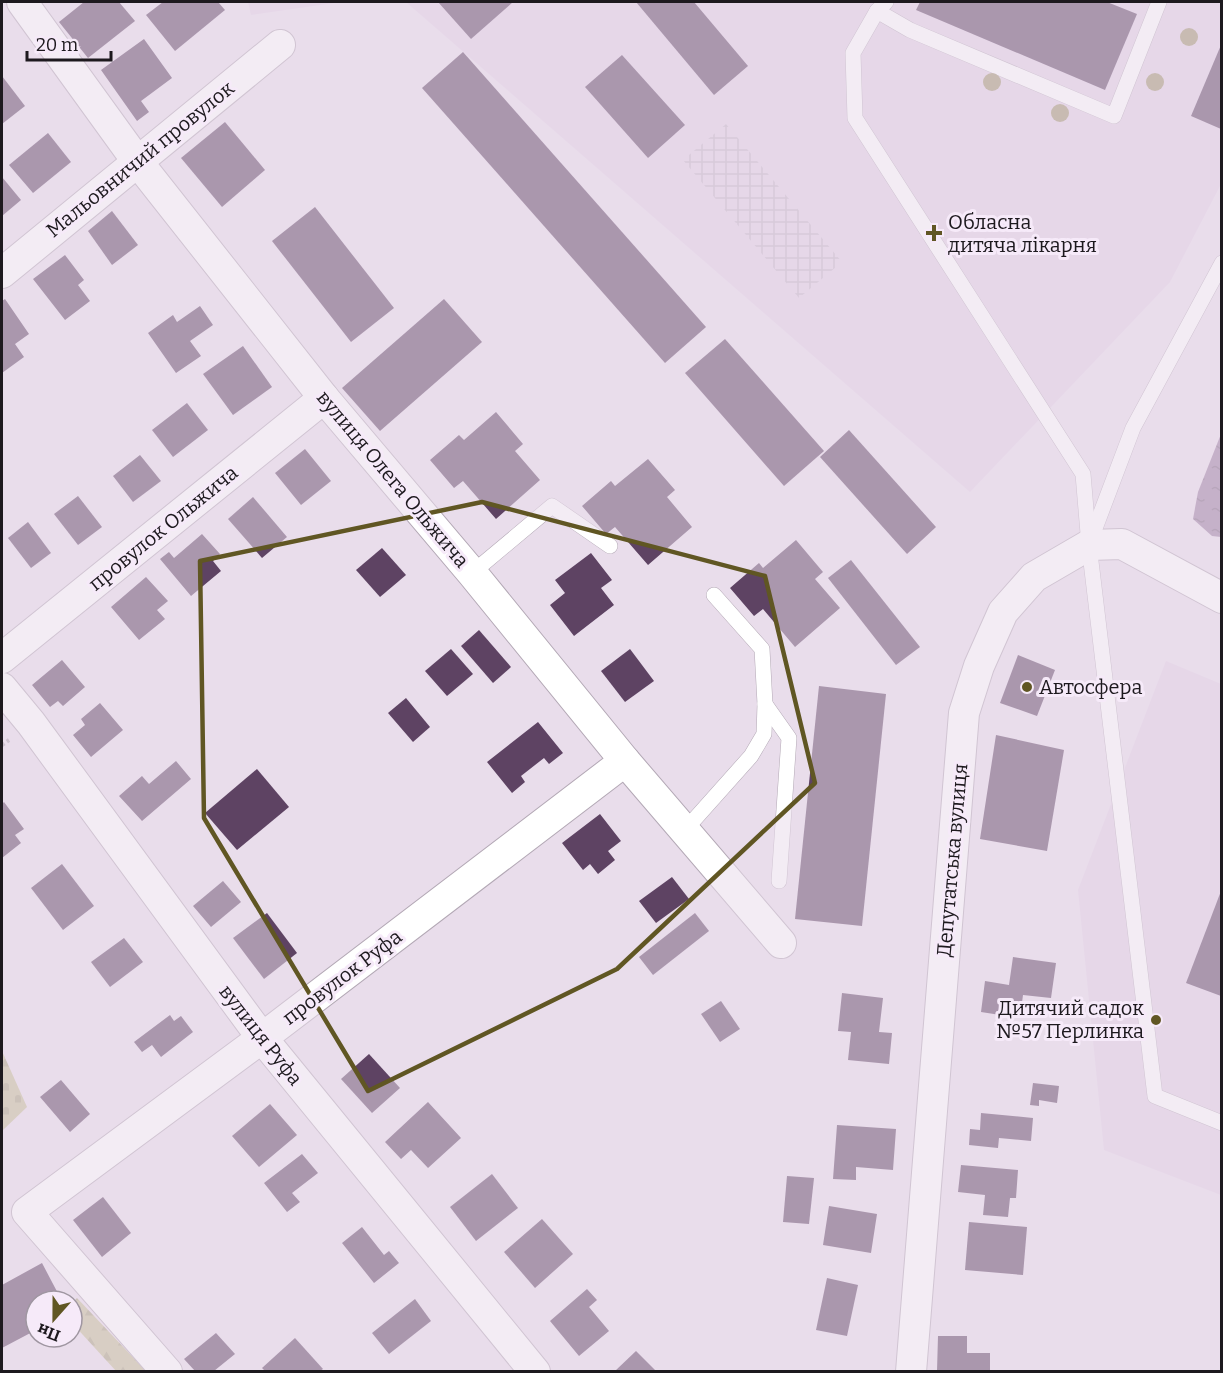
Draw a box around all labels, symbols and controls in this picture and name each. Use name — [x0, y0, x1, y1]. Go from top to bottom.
scale bar — [27, 24, 111, 62]
text: 20 m — [36, 34, 78, 56]
street label: Мальовничий провулок — [41, 76, 239, 242]
place label: Обласна дитяча лікарня — [948, 210, 1097, 257]
marker: Обласна дитяча лікарня — [925, 224, 943, 242]
street label: вулиця Олега Ольжича — [312, 386, 474, 572]
street label: провулок Ольжича — [84, 460, 242, 596]
place label: Автосфера — [1039, 675, 1142, 699]
marker: Автосфера — [1020, 680, 1034, 694]
street label: Депутатська вулиця — [932, 762, 972, 958]
street label: провулок Руфа — [278, 924, 406, 1030]
street label: вулиця Руфа — [214, 980, 308, 1090]
place label: Дитячий садок №57 Перлинка — [996, 996, 1144, 1043]
marker: Дитячий садок №57 Перлинка — [1149, 1013, 1163, 1027]
north arrow — [24, 1289, 84, 1349]
text: Пн — [34, 1319, 63, 1346]

